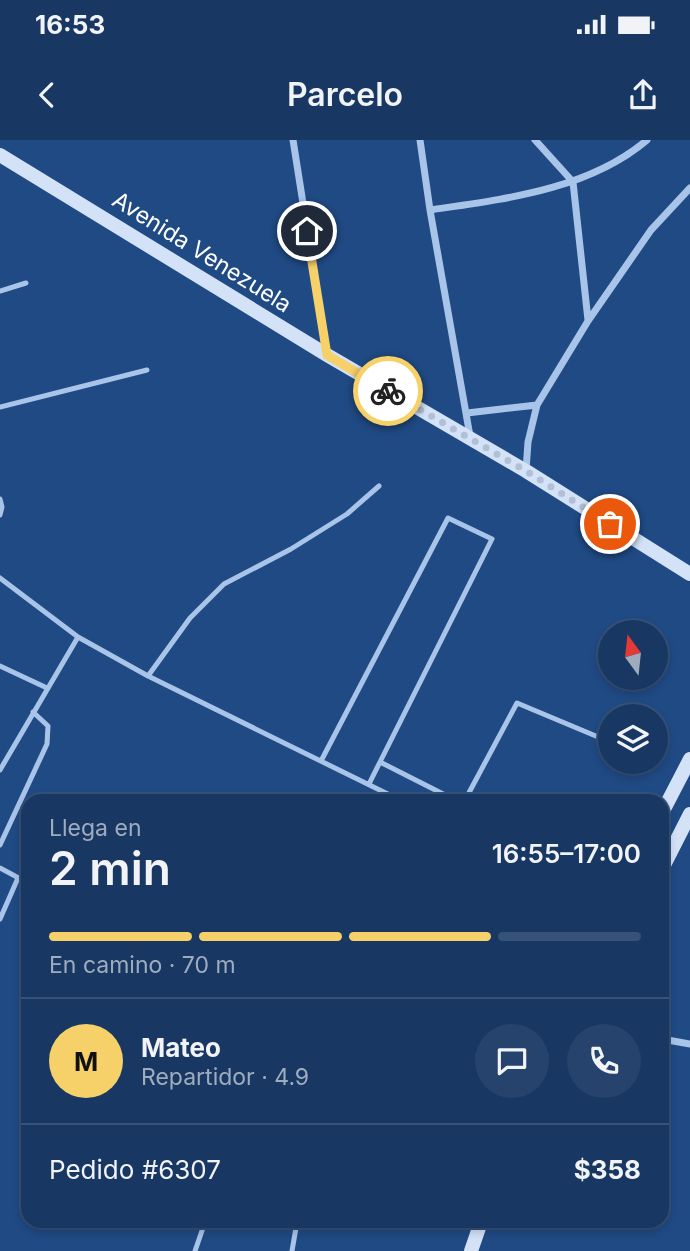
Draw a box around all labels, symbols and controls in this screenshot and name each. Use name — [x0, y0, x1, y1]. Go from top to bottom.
text: 16:53 — [35, 9, 105, 40]
text: Parcelo — [287, 75, 403, 114]
icon: back — [28, 76, 66, 114]
icon: share — [624, 76, 662, 114]
street label: Avenida Venezuela — [107, 186, 297, 318]
pin — [277, 201, 337, 261]
icon: home — [288, 212, 326, 250]
courier — [353, 356, 423, 426]
icon: bike — [369, 372, 407, 410]
pin — [580, 494, 640, 554]
icon: bag — [591, 505, 629, 543]
north arrow — [598, 620, 668, 690]
map controls — [598, 620, 668, 774]
button: layers — [598, 704, 668, 774]
text: Llega en — [49, 814, 141, 842]
text: 16:55–17:00 — [492, 838, 641, 869]
text: 2 min — [49, 840, 171, 896]
text: En camino · 70 m — [49, 951, 236, 979]
button: chat — [475, 1024, 549, 1098]
button: phone — [567, 1024, 641, 1098]
text: Mateo — [141, 1032, 221, 1063]
text: M — [74, 1046, 98, 1077]
text: Repartidor · 4.9 — [141, 1063, 309, 1091]
text: Pedido #6307 — [49, 1154, 221, 1185]
text: $358 — [574, 1154, 641, 1185]

